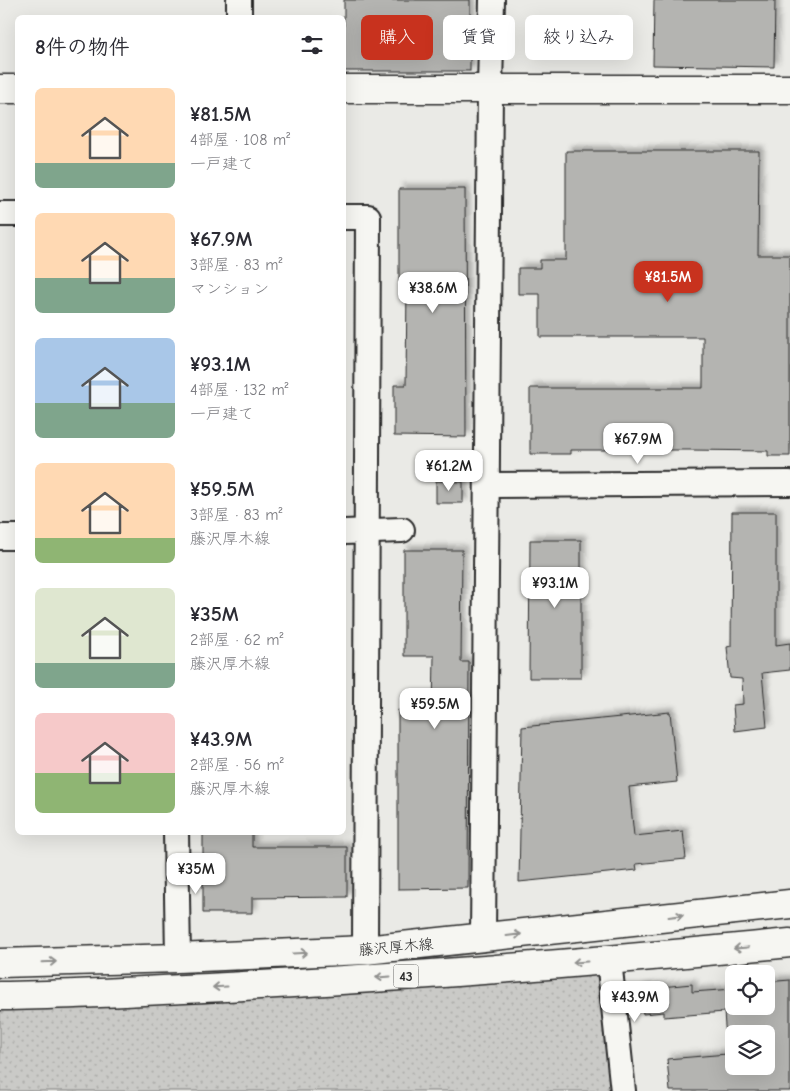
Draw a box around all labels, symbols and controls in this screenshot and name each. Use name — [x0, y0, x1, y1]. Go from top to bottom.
chip: 購入 — [361, 15, 433, 60]
chip: 賃貸 — [443, 15, 515, 60]
chip: 絞り込み — [525, 15, 633, 60]
icon: filters — [298, 31, 326, 59]
text: 8件の物件 — [35, 35, 130, 59]
text: ¥81.5M — [190, 102, 251, 126]
icon: home — [75, 108, 135, 168]
text: 4部屋 · 108 m² — [190, 131, 290, 149]
text: 一戸建て — [190, 155, 254, 173]
text: ¥67.9M — [190, 227, 252, 251]
icon: home — [75, 233, 135, 293]
text: 3部屋 · 83 m² — [190, 256, 283, 274]
pin: ¥81.5M — [627, 260, 709, 303]
text: ¥81.5M — [645, 268, 691, 286]
pin: ¥38.6M — [392, 272, 474, 314]
text: ¥38.6M — [409, 279, 457, 297]
text: マンション — [190, 280, 269, 298]
text: ¥93.1M — [190, 352, 251, 376]
icon: home — [75, 358, 135, 418]
text: 4部屋 · 132 m² — [190, 381, 289, 399]
text: 一戸建て — [190, 405, 254, 423]
pin: ¥67.9M — [597, 422, 679, 465]
text: ¥67.9M — [614, 430, 662, 448]
pin: ¥61.2M — [408, 450, 490, 492]
text: ¥61.2M — [426, 457, 472, 475]
text: ¥59.5M — [190, 477, 254, 501]
icon: home — [75, 483, 135, 543]
text: 3部屋 · 83 m² — [190, 506, 283, 524]
text: 藤沢厚木線 — [190, 530, 270, 548]
pin: ¥93.1M — [514, 566, 596, 609]
text: ¥93.1M — [532, 574, 578, 592]
text: ¥35M — [190, 602, 239, 626]
icon: home — [75, 608, 135, 668]
text: 2部屋 · 62 m² — [190, 631, 283, 649]
text: 藤沢厚木線 — [190, 655, 270, 673]
pin: ¥59.5M — [394, 688, 476, 730]
text: ¥59.5M — [410, 695, 460, 713]
text: ¥43.9M — [190, 727, 252, 751]
icon: home — [75, 733, 135, 793]
text: 2部屋 · 56 m² — [190, 756, 284, 774]
text: 藤沢厚木線 — [190, 780, 270, 798]
pin: ¥35M — [166, 852, 226, 895]
text: ¥35M — [177, 860, 215, 878]
one-way arrow — [667, 911, 683, 921]
one-way arrow — [506, 930, 522, 940]
street label: 藤沢厚木線 — [358, 935, 434, 959]
one-way arrow — [734, 943, 750, 952]
one-way arrow — [292, 948, 308, 958]
one-way arrow — [40, 957, 56, 967]
one-way arrow — [572, 958, 588, 967]
road number: 43 — [394, 964, 418, 988]
map controls — [725, 965, 775, 1075]
button: locate — [725, 965, 775, 1015]
one-way arrow — [375, 973, 391, 982]
pin: ¥43.9M — [594, 980, 676, 1023]
one-way arrow — [213, 982, 229, 991]
text: ¥43.9M — [611, 988, 659, 1006]
button: layers — [725, 1025, 775, 1075]

